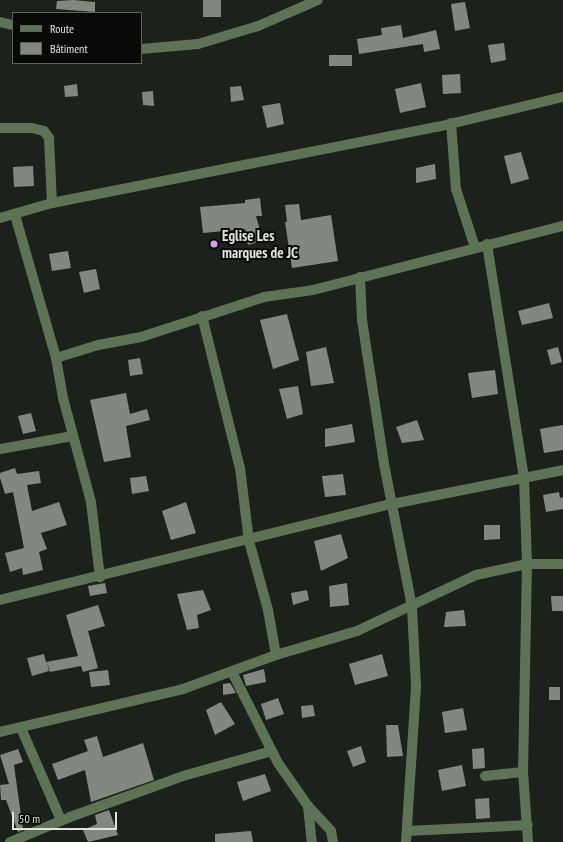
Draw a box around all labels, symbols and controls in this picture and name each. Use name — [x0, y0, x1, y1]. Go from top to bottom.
legend — [12, 12, 142, 64]
text: Route — [50, 21, 74, 36]
text: Bâtiment — [50, 41, 88, 56]
place label: Eglise Les marques de JC — [222, 226, 298, 261]
marker: Eglise Les marques de JC — [209, 239, 219, 249]
scale bar — [14, 804, 119, 830]
text: 50 m — [19, 811, 40, 826]

